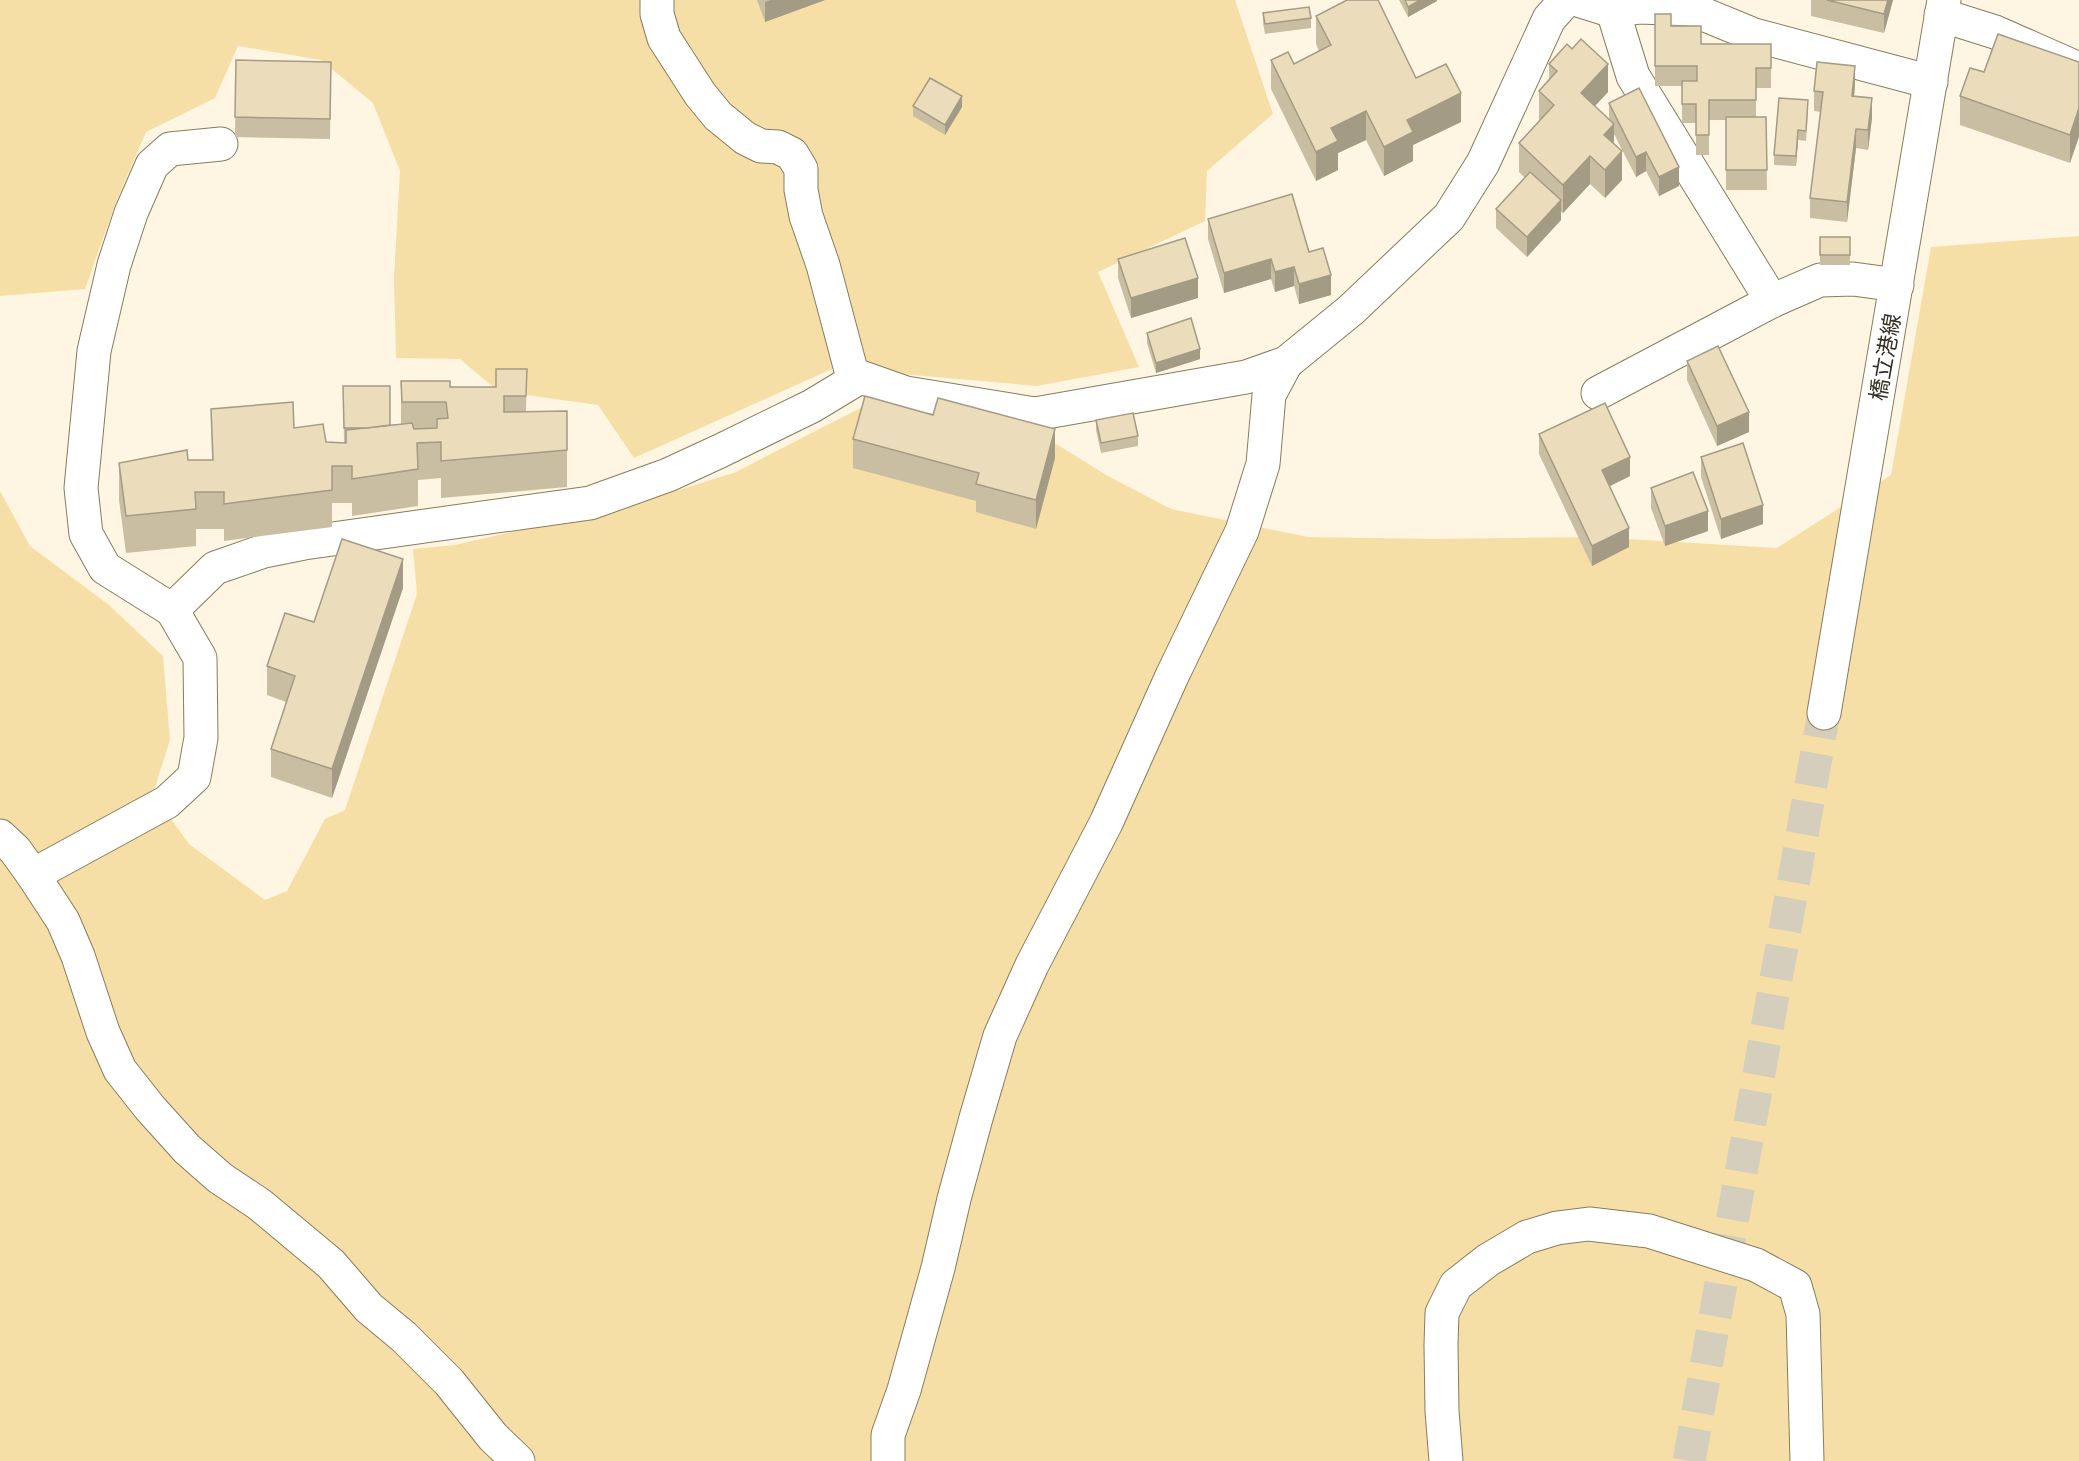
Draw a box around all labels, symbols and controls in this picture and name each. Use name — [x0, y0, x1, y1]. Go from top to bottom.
street label: 橋立港線 — [1865, 311, 1906, 403]

